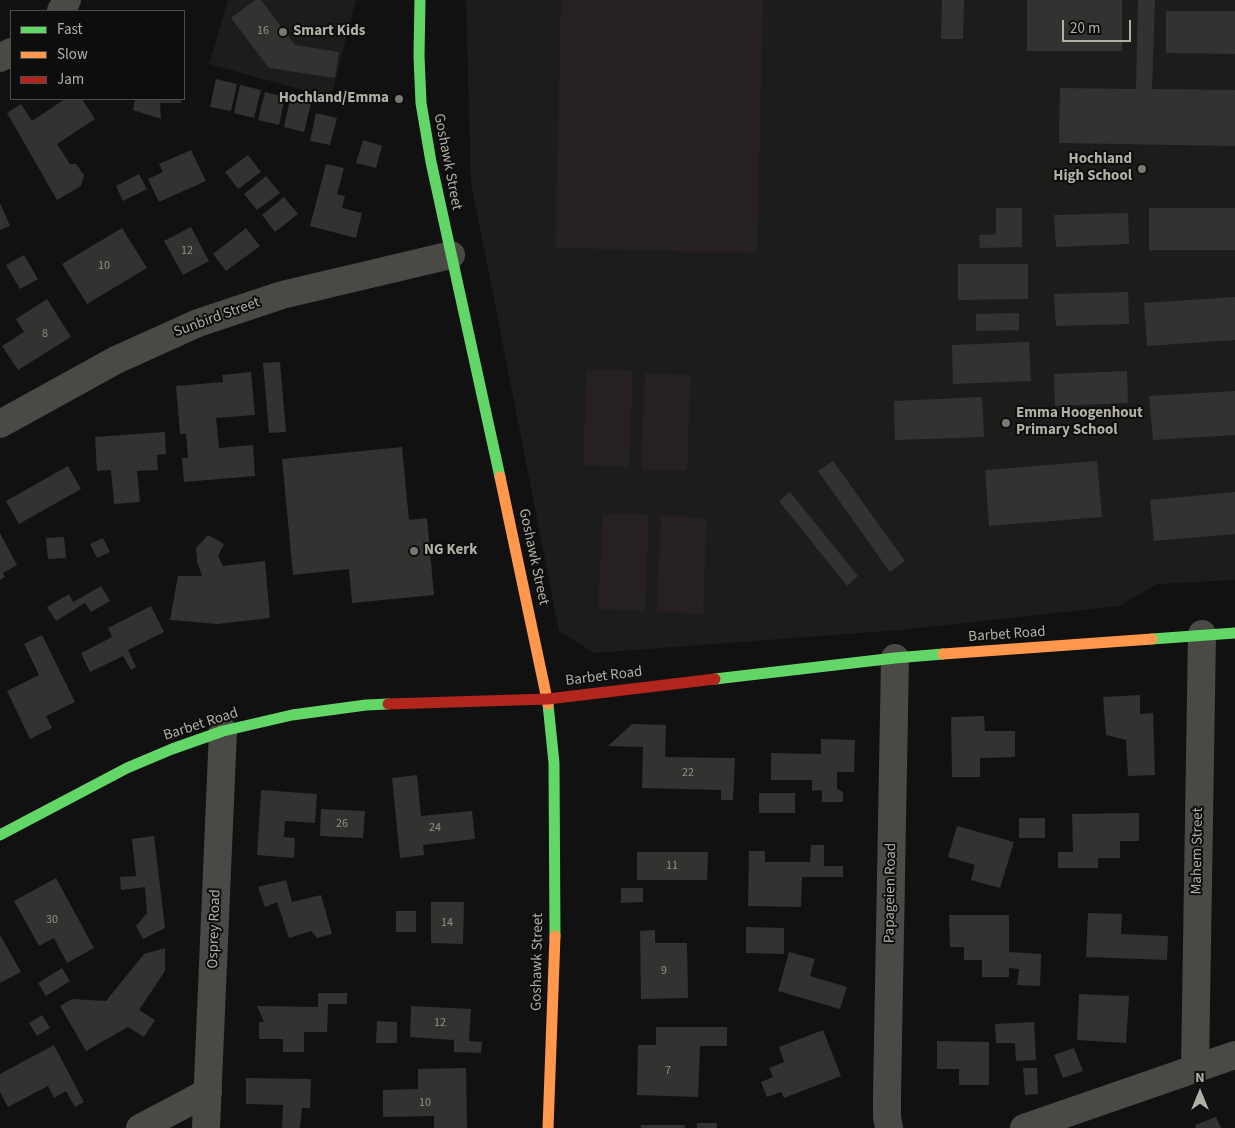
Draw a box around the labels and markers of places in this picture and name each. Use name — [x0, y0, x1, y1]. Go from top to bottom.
place label: Smart Kids — [293, 23, 365, 41]
marker: Smart Kids — [277, 26, 289, 38]
place label: Hochland/Emma — [279, 90, 389, 108]
marker: Hochland/Emma — [393, 93, 405, 105]
place label: Hochland High School — [1053, 151, 1132, 186]
marker: Hochland High School — [1136, 163, 1148, 175]
place label: Emma Hoogenhout Primary School — [1016, 405, 1143, 440]
marker: Emma Hoogenhout Primary School — [1000, 417, 1012, 429]
place label: NG Kerk — [424, 542, 477, 560]
marker: NG Kerk — [408, 545, 420, 557]

